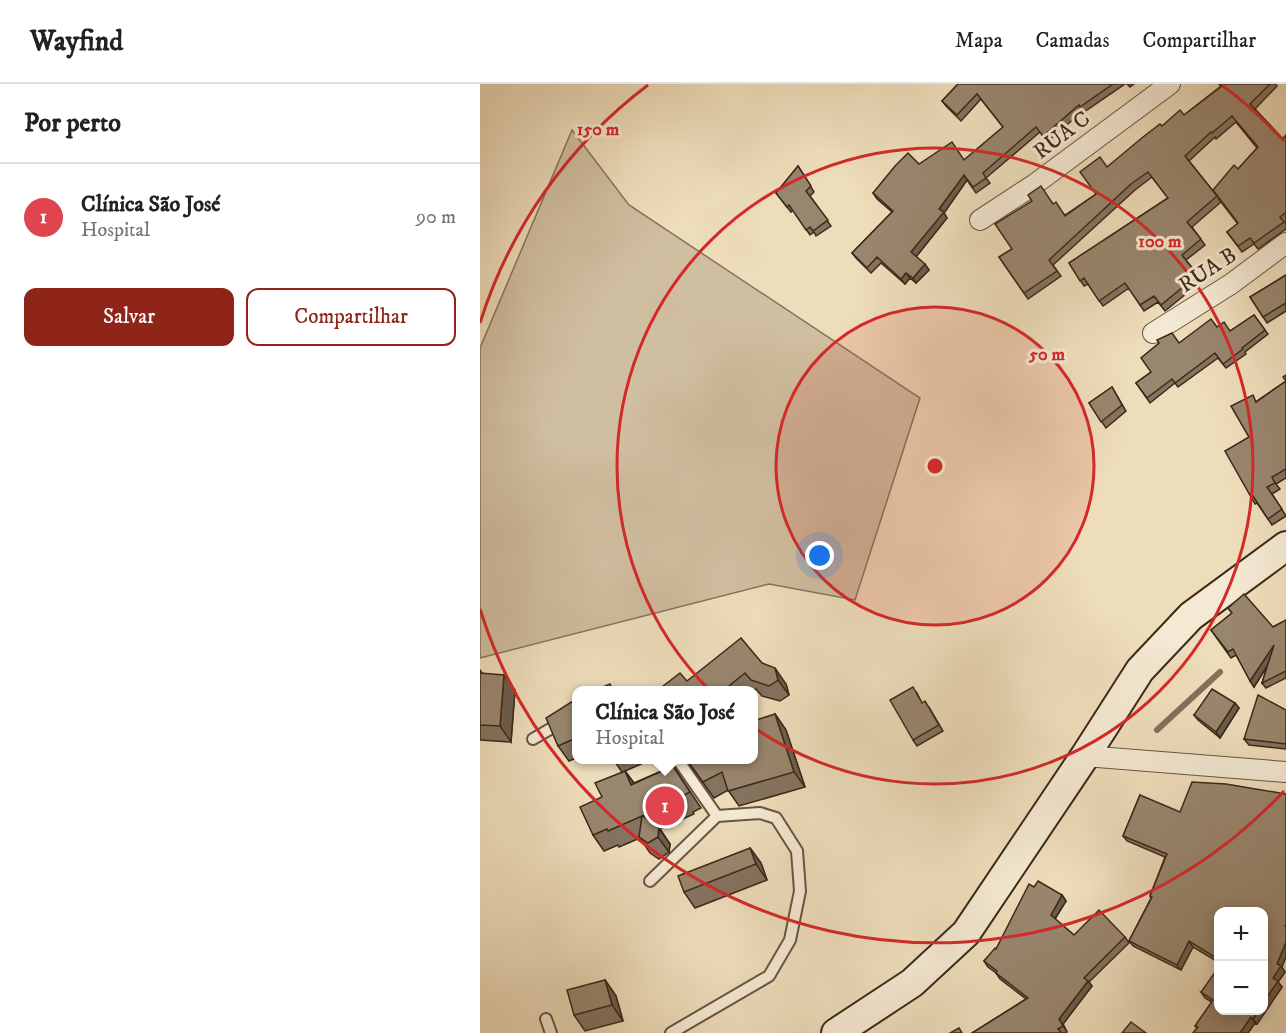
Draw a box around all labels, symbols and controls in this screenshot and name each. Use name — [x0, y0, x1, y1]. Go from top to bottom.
text: Wayfind — [30, 24, 123, 59]
text: Mapa — [955, 28, 1003, 54]
text: Camadas — [1036, 28, 1110, 54]
text: Compartilhar — [1143, 28, 1256, 54]
street label: RUA C — [1028, 105, 1096, 165]
text: Por perto — [24, 107, 121, 140]
text: 150 m — [577, 119, 620, 141]
text: Clínica São José — [81, 191, 220, 218]
text: 1 — [40, 205, 47, 230]
text: 90 m — [416, 205, 456, 230]
text: Hospital — [81, 218, 150, 243]
text: 100 m — [1138, 231, 1182, 253]
street label: RUA B — [1174, 242, 1242, 299]
button: Salvar — [24, 288, 234, 346]
button: Compartilhar — [246, 288, 456, 346]
text: 50 m — [1028, 344, 1065, 366]
centre of rings — [925, 456, 945, 476]
your location — [805, 541, 834, 570]
popup — [572, 686, 758, 764]
text: Clínica São José — [595, 699, 735, 726]
text: Hospital — [595, 726, 664, 751]
pin: 1 — [646, 784, 684, 828]
map controls — [1214, 907, 1268, 1015]
button: + — [1214, 907, 1268, 961]
button: − — [1214, 961, 1268, 1015]

